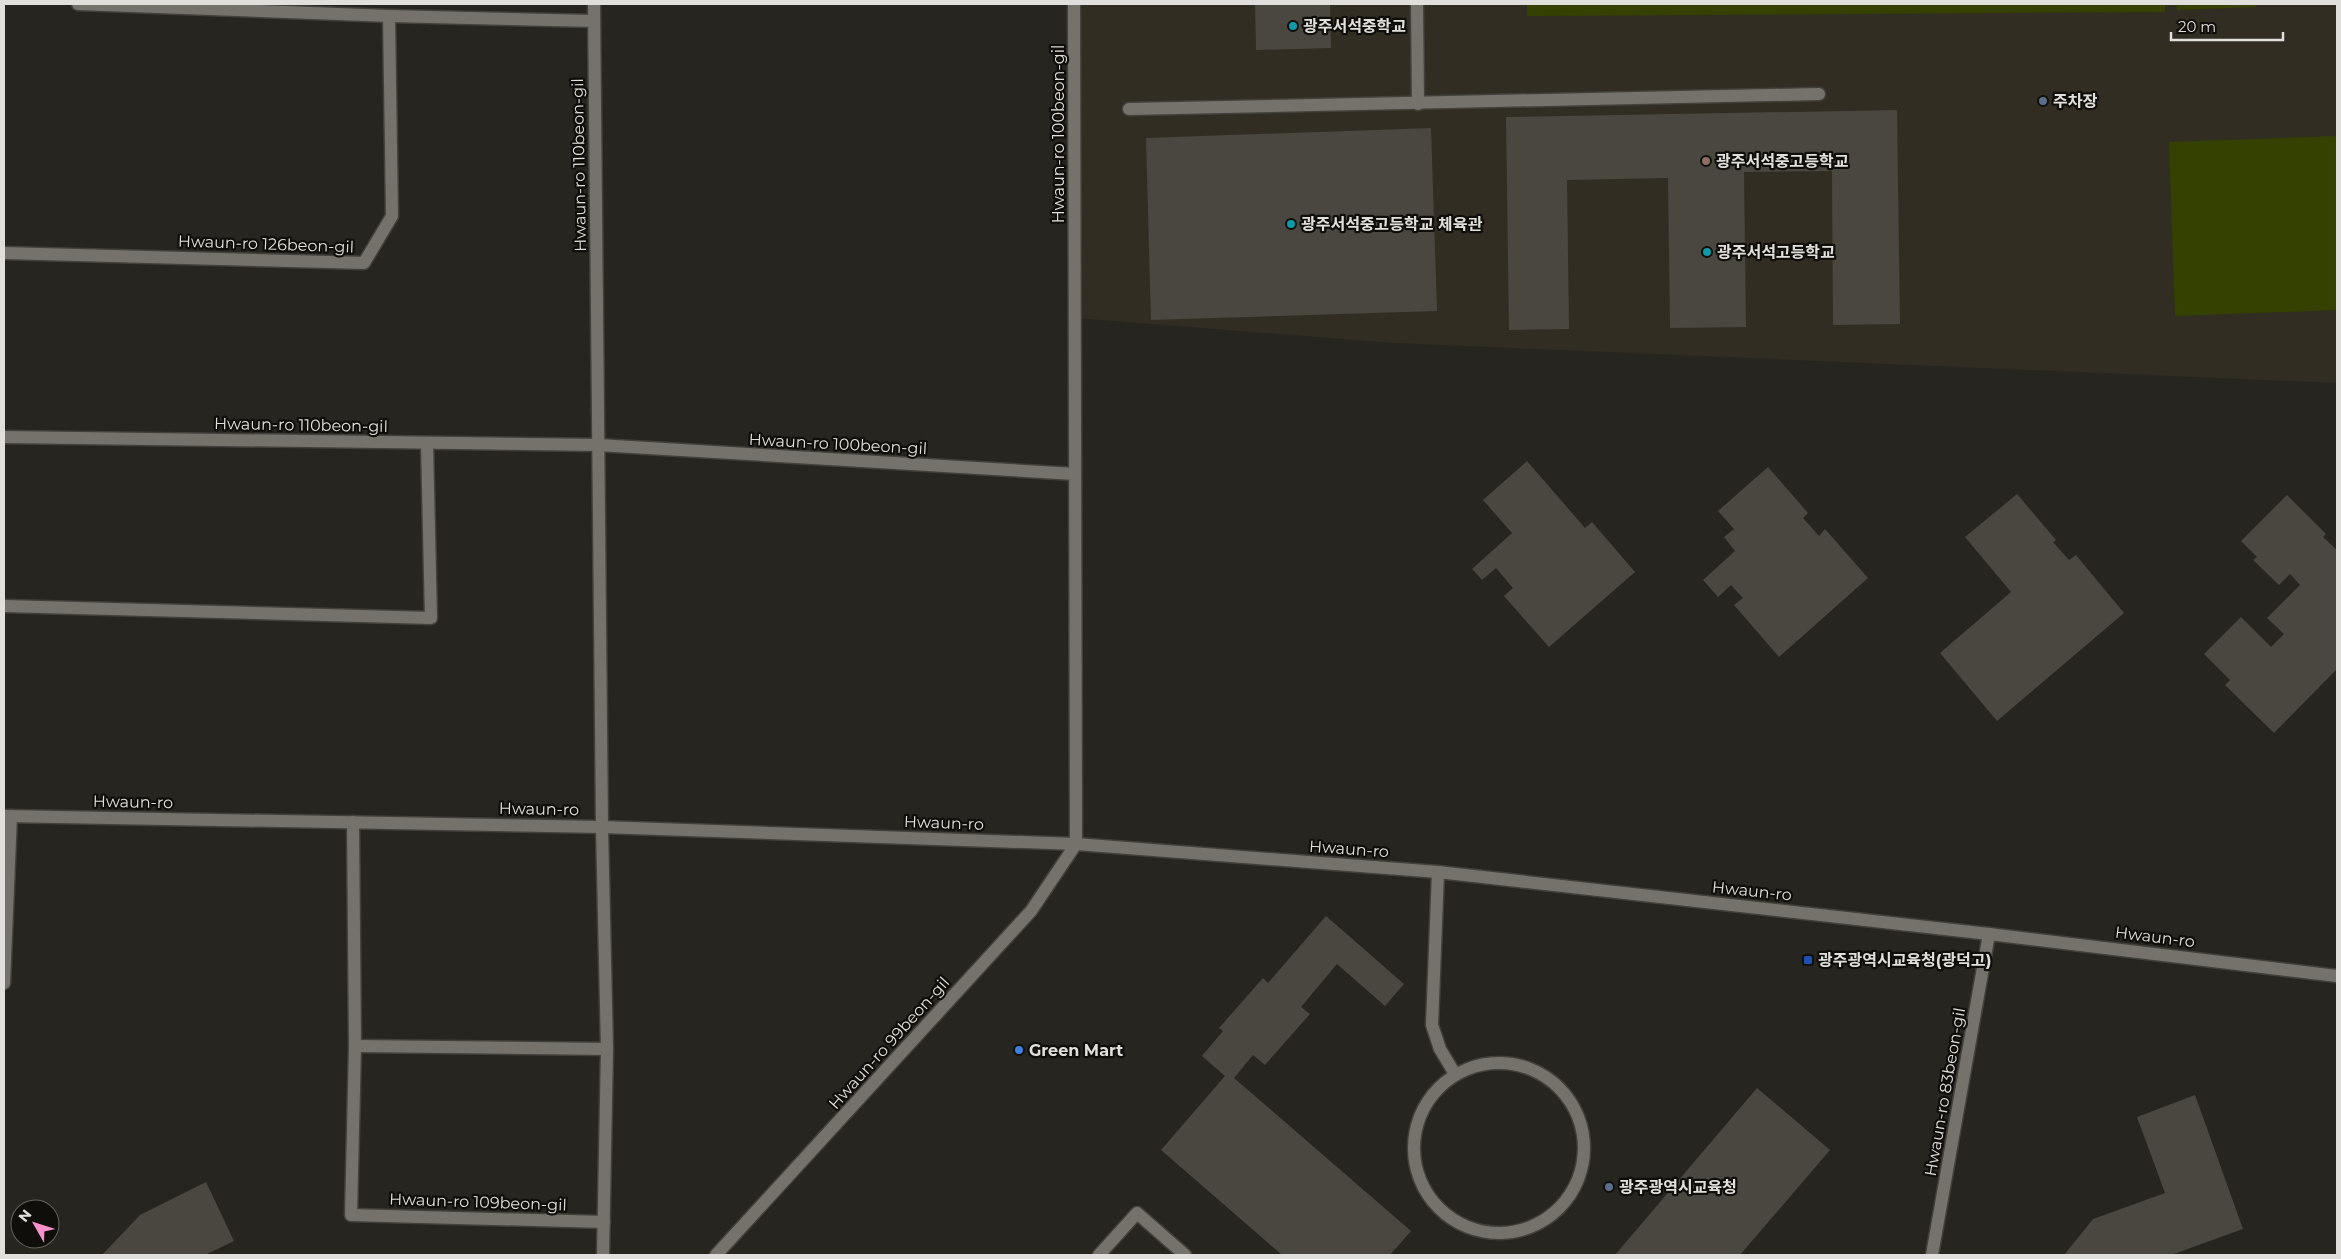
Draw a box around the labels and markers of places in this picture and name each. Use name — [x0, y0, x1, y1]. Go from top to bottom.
place label: 광주서석중학교 — [1303, 17, 1406, 36]
marker: 광주서석중학교 — [1287, 20, 1299, 32]
place label: 주차장 — [2053, 92, 2097, 111]
marker: 주차장 — [2037, 95, 2049, 107]
place label: 광주서석중고등학교 — [1716, 152, 1849, 171]
marker: 광주서석중고등학교 — [1700, 155, 1712, 167]
place label: 광주서석중고등학교 체육관 — [1301, 215, 1482, 234]
marker: 광주서석중고등학교 체육관 — [1285, 218, 1297, 230]
place label: 광주서석고등학교 — [1717, 243, 1835, 262]
marker: 광주서석고등학교 — [1701, 246, 1713, 258]
place label: 광주광역시교육청(광덕고) — [1818, 951, 1991, 970]
marker: 광주광역시교육청(광덕고) — [1802, 954, 1814, 966]
place label: Green Mart — [1029, 1041, 1123, 1060]
marker: Green Mart — [1013, 1044, 1025, 1056]
place label: 광주광역시교육청 — [1619, 1178, 1737, 1197]
marker: 광주광역시교육청 — [1603, 1181, 1615, 1193]

